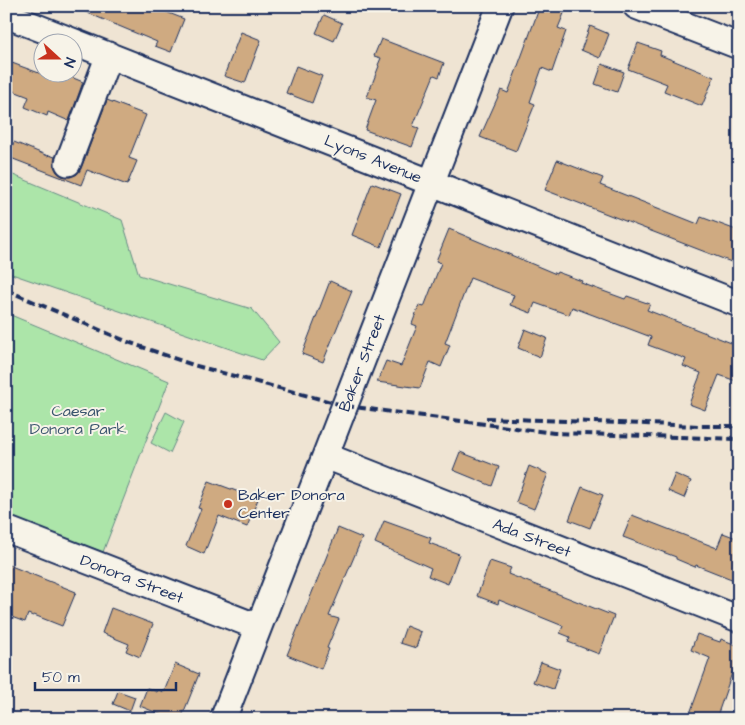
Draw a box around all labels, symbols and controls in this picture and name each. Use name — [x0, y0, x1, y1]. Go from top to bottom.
north arrow — [32, 32, 82, 82]
text: N — [58, 55, 80, 70]
street label: Lyons Avenue — [321, 129, 425, 190]
street label: Baker Street — [333, 311, 391, 415]
park label: Caesar Donora Park — [30, 400, 127, 440]
place label: Baker Donora Center — [238, 484, 345, 524]
marker: Baker Donora Center — [222, 498, 234, 510]
street label: Ada Street — [490, 513, 575, 563]
street label: Donora Street — [77, 549, 187, 609]
scale bar — [35, 660, 176, 692]
text: 50 m — [42, 667, 80, 688]

